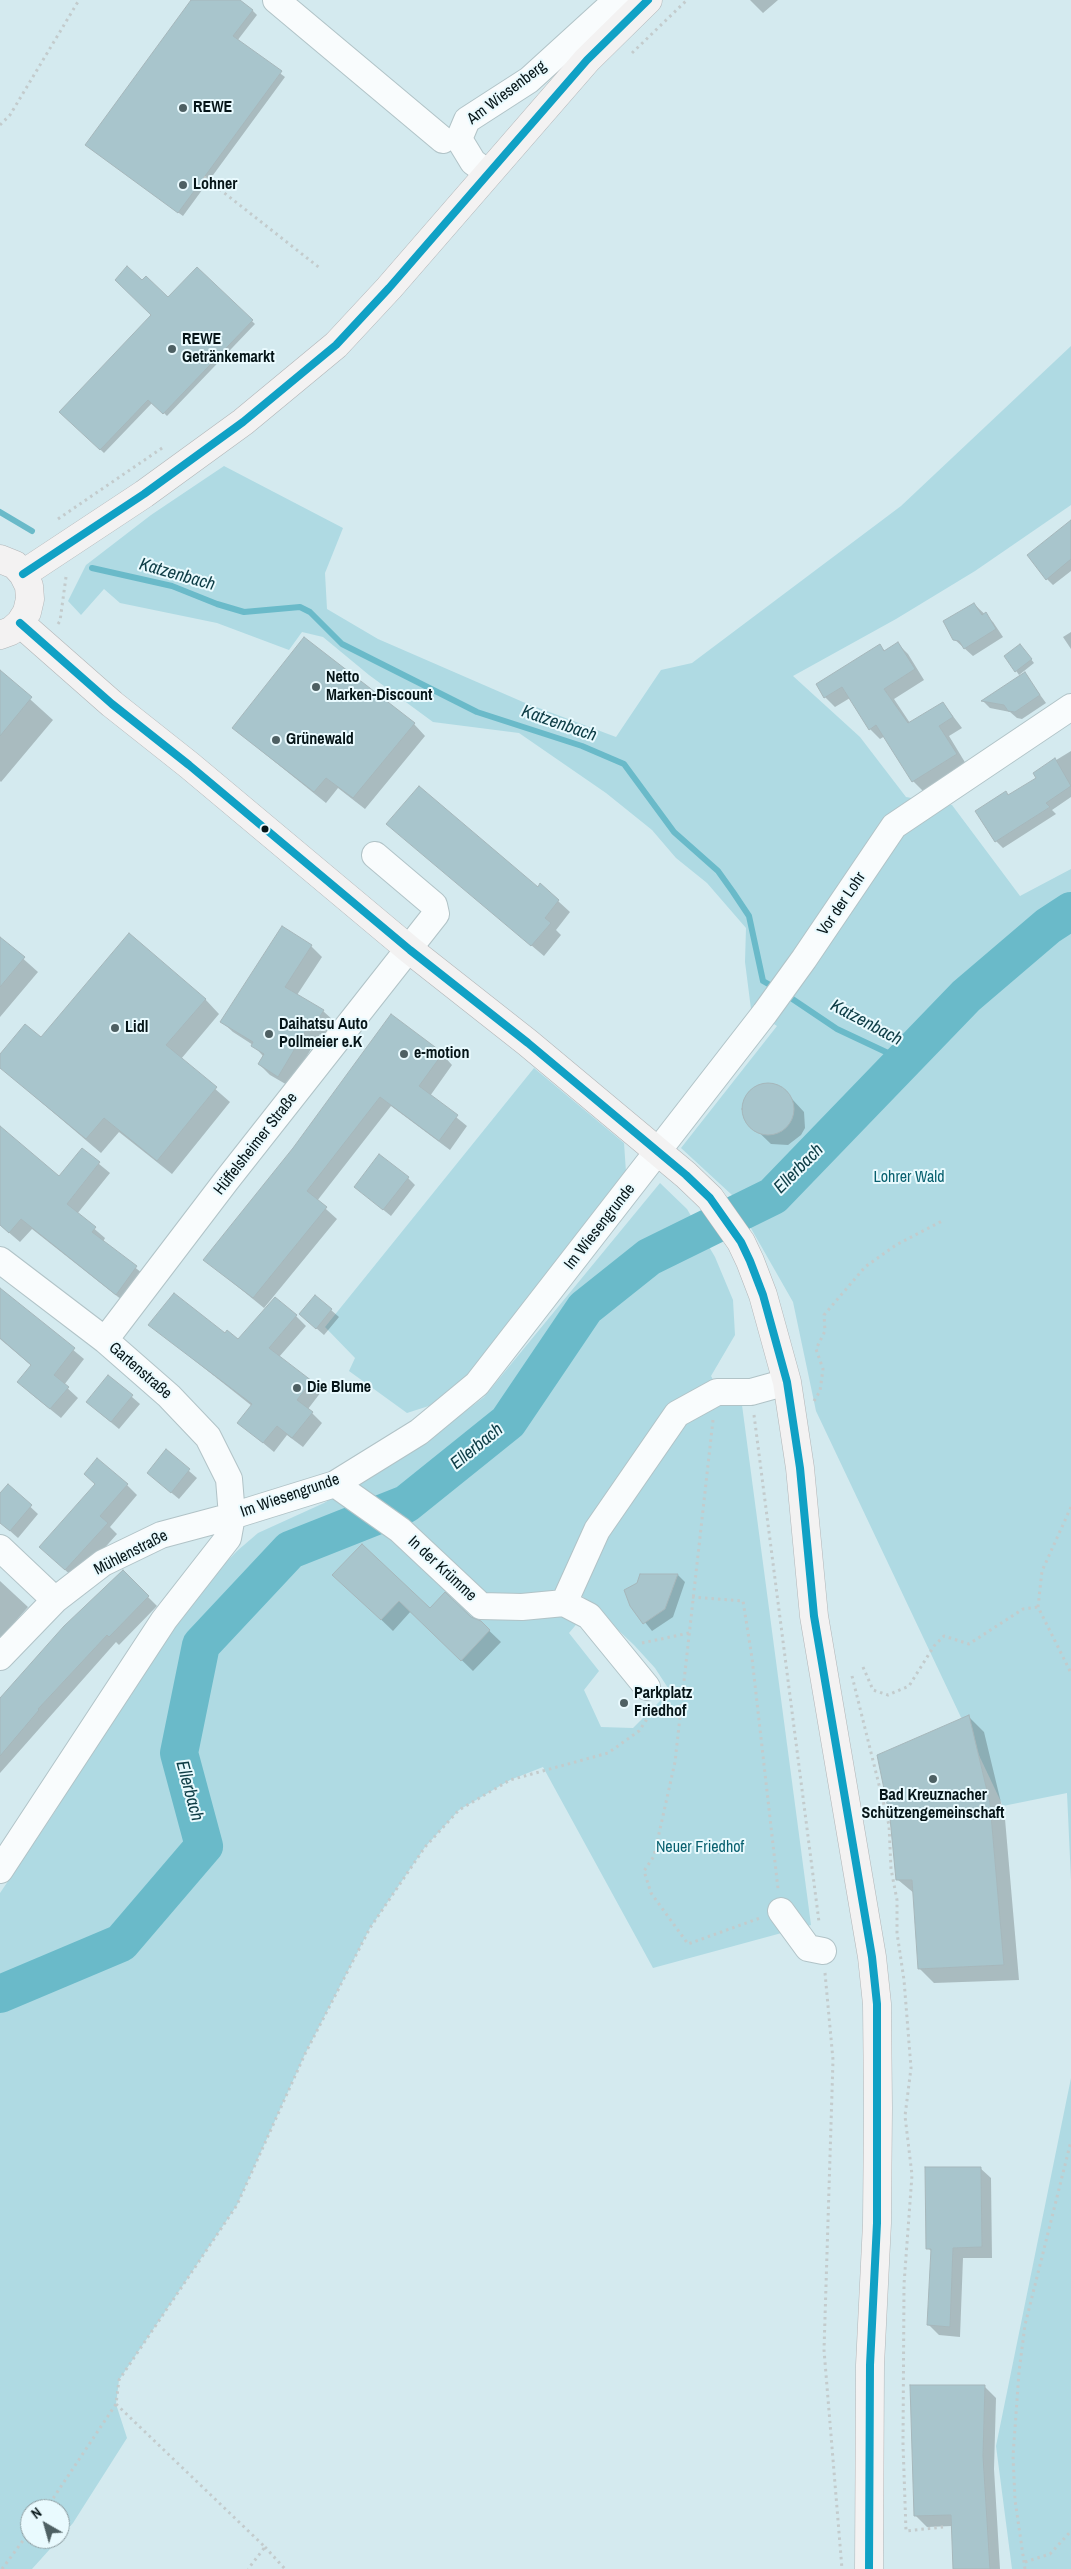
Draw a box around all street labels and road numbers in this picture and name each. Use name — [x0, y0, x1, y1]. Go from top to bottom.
street label: Am Wiesenberg — [464, 57, 550, 129]
street label: Vor der Lohr — [814, 869, 870, 939]
street label: Hüffelsheimer Straße — [210, 1089, 302, 1199]
street label: Im Wiesengrunde — [561, 1180, 639, 1274]
street label: Gartenstraße — [105, 1338, 175, 1404]
street label: Im Wiesengrunde — [238, 1470, 342, 1522]
street label: Mühlenstraße — [91, 1526, 171, 1580]
street label: In der Krümme — [404, 1532, 480, 1606]

